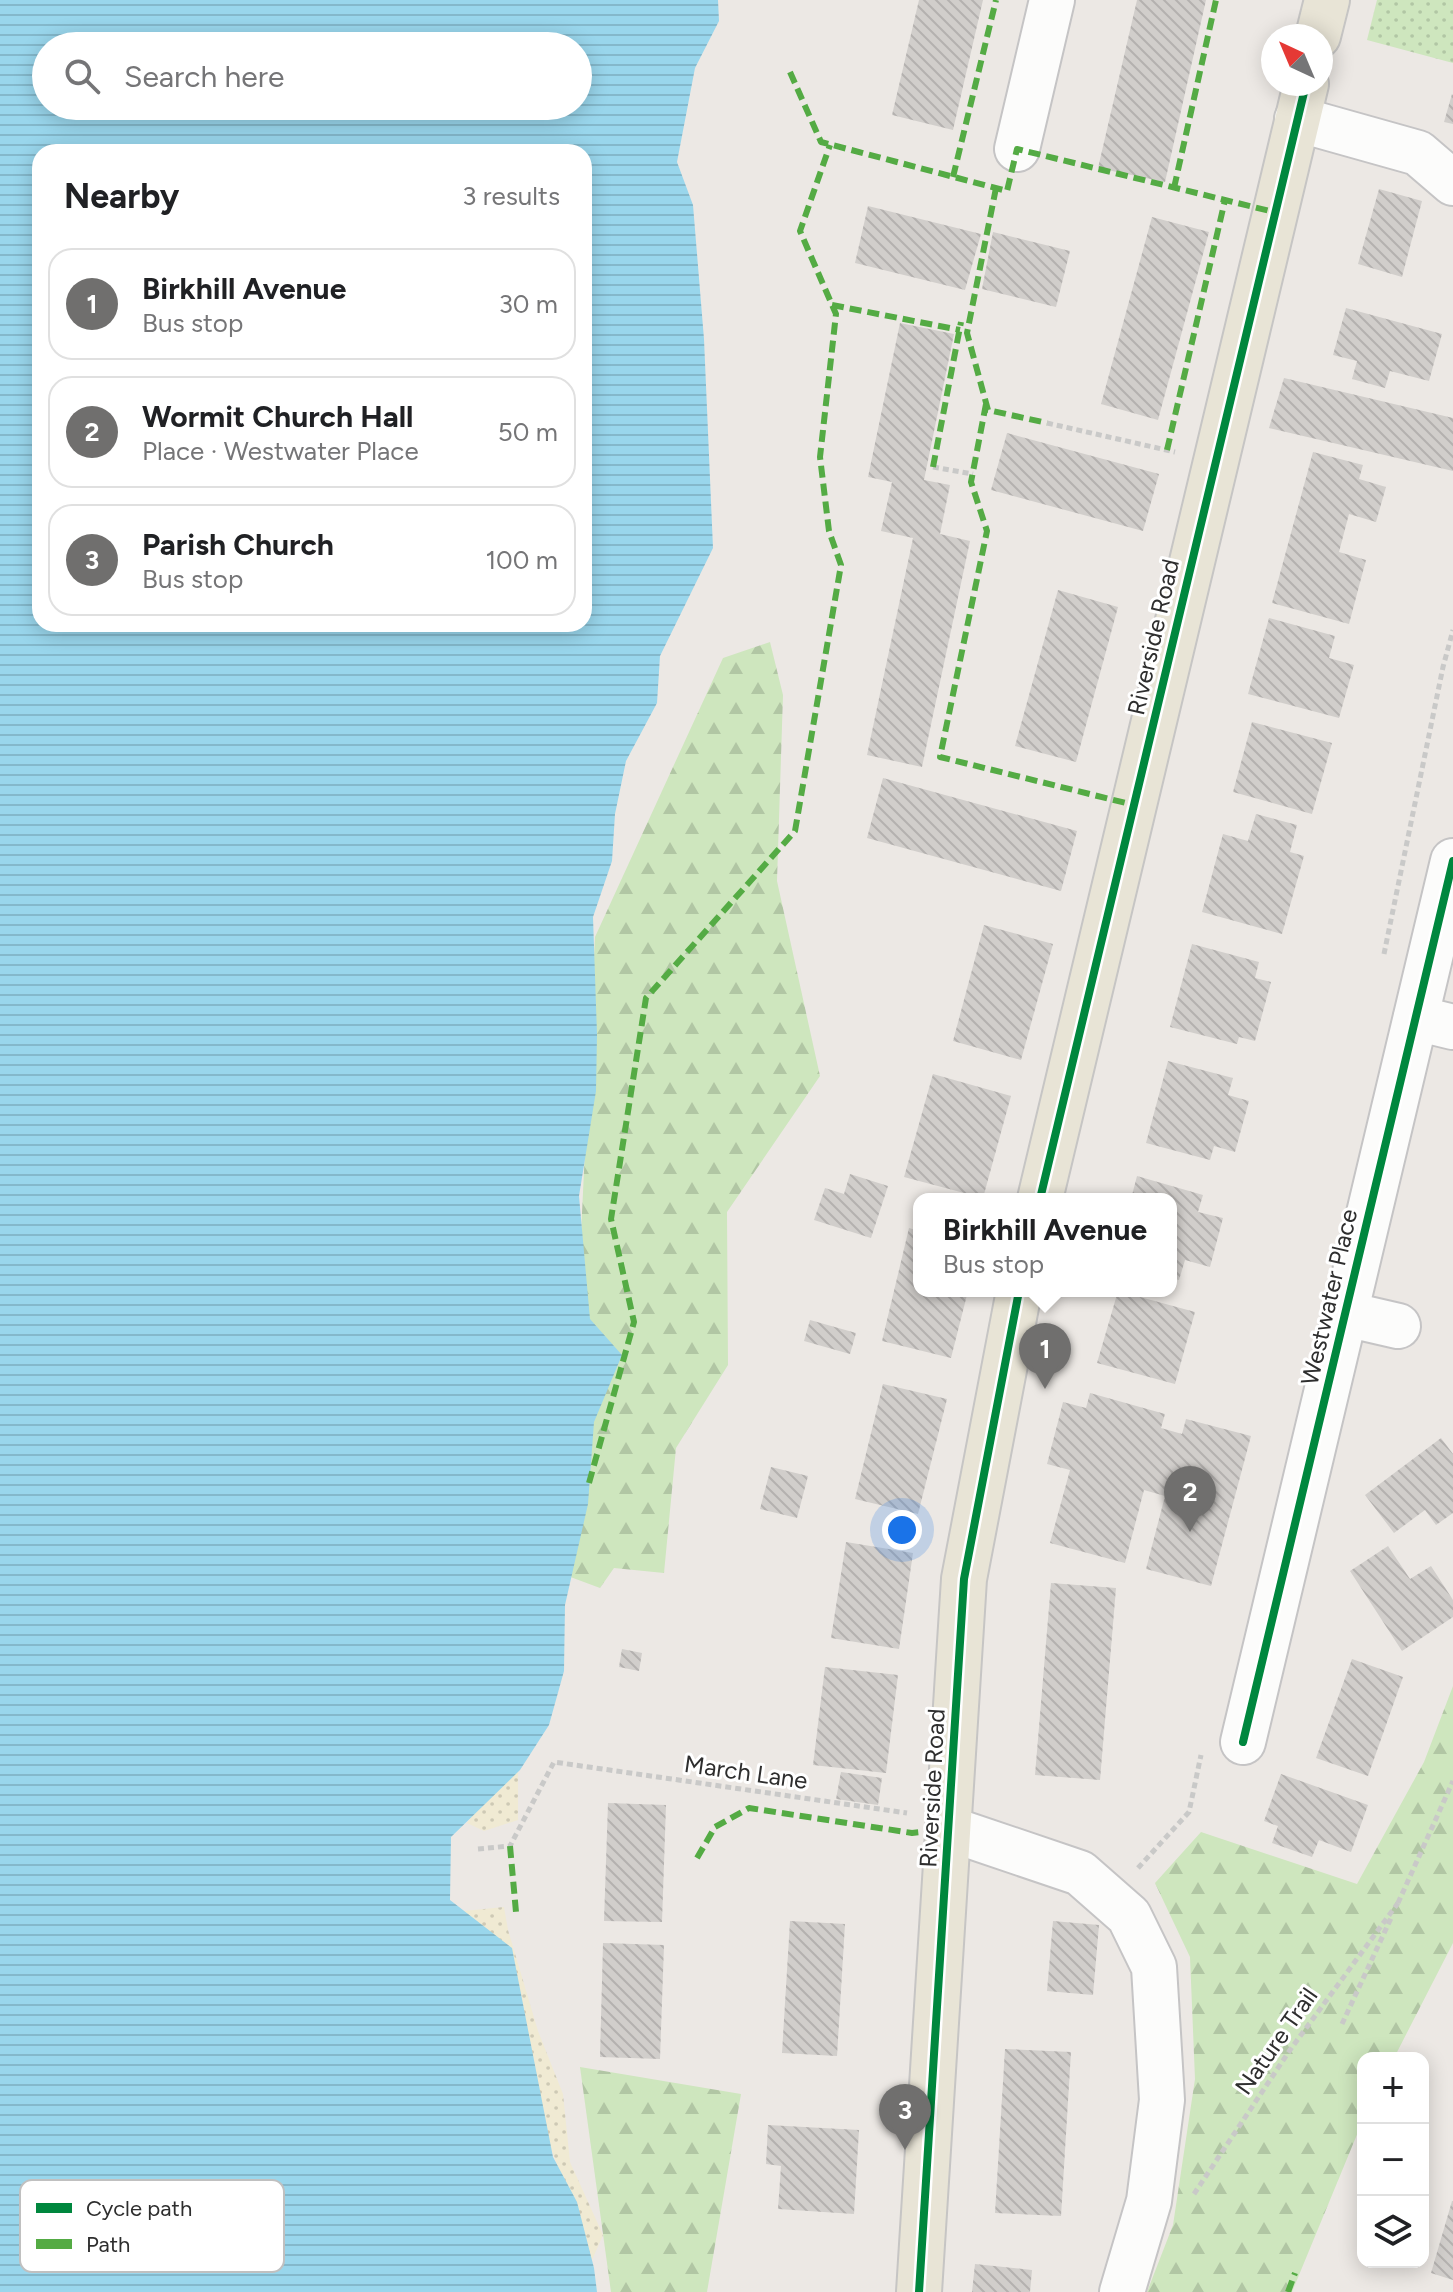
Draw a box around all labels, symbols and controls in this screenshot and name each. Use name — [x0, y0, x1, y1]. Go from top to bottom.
north arrow — [1261, 24, 1333, 96]
search box — [32, 32, 592, 120]
icon: search — [60, 54, 104, 98]
text: Search here — [124, 58, 284, 95]
text: Nearby — [64, 176, 179, 217]
text: 3 results — [462, 180, 560, 212]
text: Birkhill Avenue — [142, 270, 346, 307]
text: 1 — [87, 288, 97, 320]
text: 30 m — [499, 288, 558, 320]
text: Bus stop — [142, 307, 243, 339]
text: Wormit Church Hall — [142, 398, 413, 435]
text: 2 — [84, 416, 100, 448]
text: 50 m — [498, 416, 558, 448]
text: Place · Westwater Place — [142, 435, 419, 467]
text: Parish Church — [142, 526, 334, 563]
text: 3 — [85, 544, 99, 576]
text: 100 m — [485, 544, 558, 576]
street label: Riverside Road — [1121, 556, 1185, 718]
text: Bus stop — [142, 563, 243, 595]
popup — [913, 1193, 1177, 1297]
street label: Westwater Place — [1295, 1206, 1363, 1388]
text: Birkhill Avenue — [943, 1211, 1147, 1248]
text: Bus stop — [943, 1248, 1044, 1280]
pin: 1 — [1019, 1323, 1071, 1389]
pin: 2 — [1164, 1466, 1216, 1532]
your location — [882, 1510, 922, 1550]
street label: Riverside Road — [913, 1708, 951, 1868]
street label: March Lane — [682, 1749, 810, 1795]
street label: Nature Trail — [1229, 1982, 1323, 2100]
map controls — [1357, 2052, 1429, 2268]
button: + — [1357, 2052, 1429, 2124]
pin: 3 — [879, 2084, 931, 2150]
button: − — [1357, 2124, 1429, 2196]
legend — [20, 2180, 284, 2272]
text: Cycle path — [86, 2195, 192, 2222]
button: layers — [1357, 2196, 1429, 2268]
text: Path — [86, 2231, 130, 2258]

